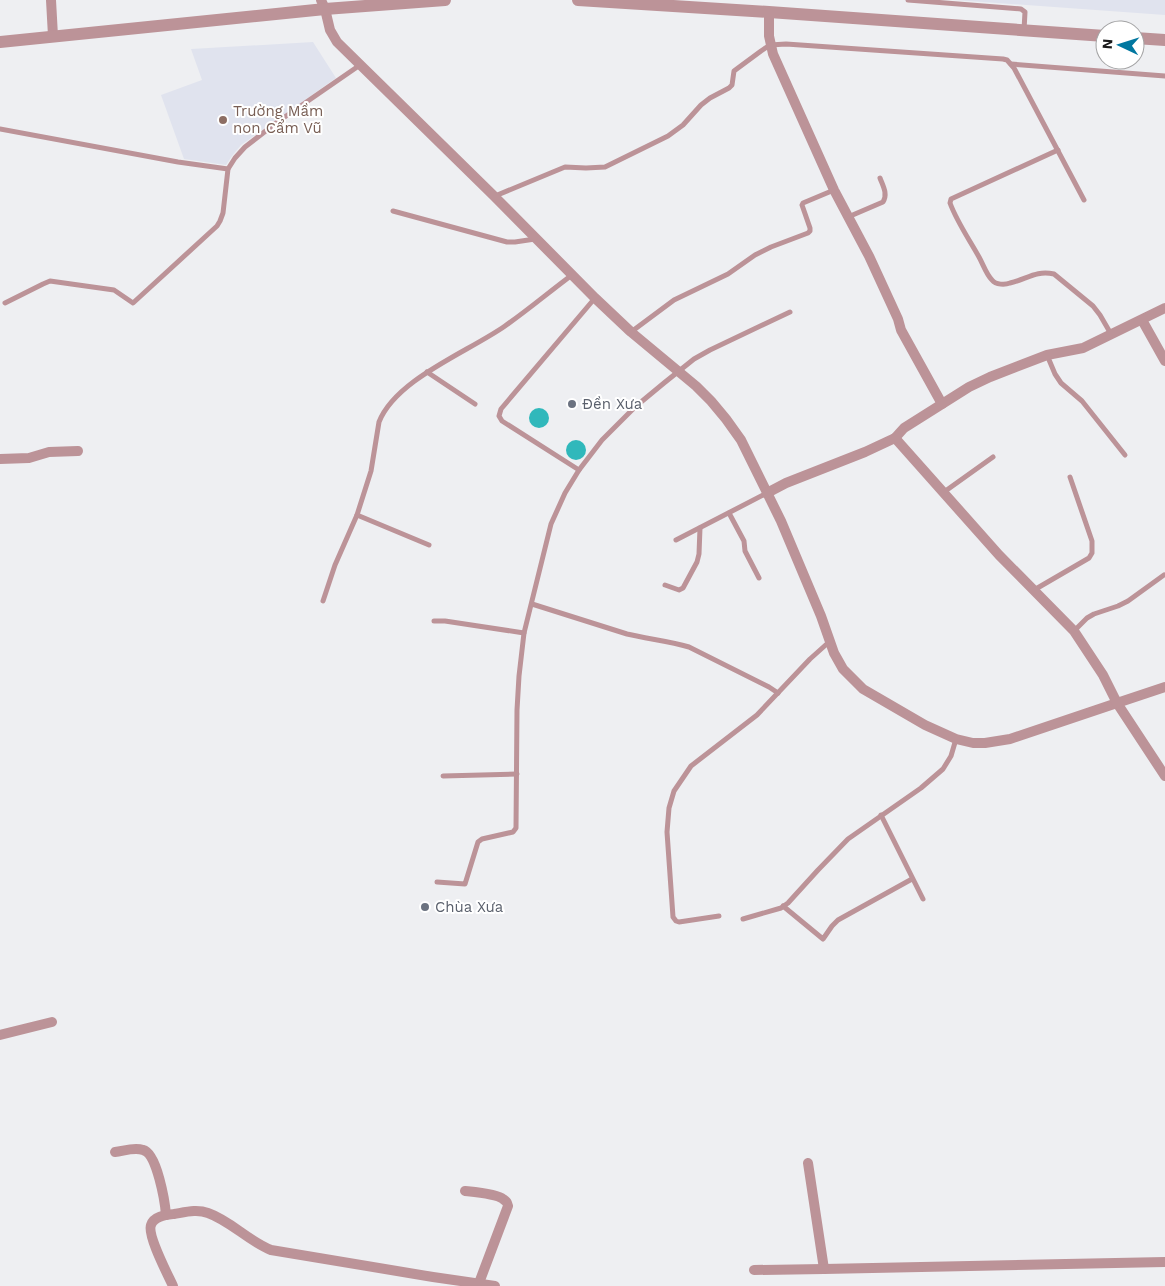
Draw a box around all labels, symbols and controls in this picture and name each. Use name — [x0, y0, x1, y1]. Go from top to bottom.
north arrow — [1095, 20, 1145, 70]
text: N — [1099, 38, 1115, 50]
place label: Trường Mầm non Cẩm Vũ — [233, 102, 323, 137]
marker: Trường Mầm non Cẩm Vũ — [217, 114, 229, 126]
place label: Đền Xưa — [582, 395, 643, 413]
marker: Đền Xưa — [566, 398, 578, 410]
place label: Chùa Xưa — [435, 898, 504, 916]
marker: Chùa Xưa — [419, 901, 431, 913]

